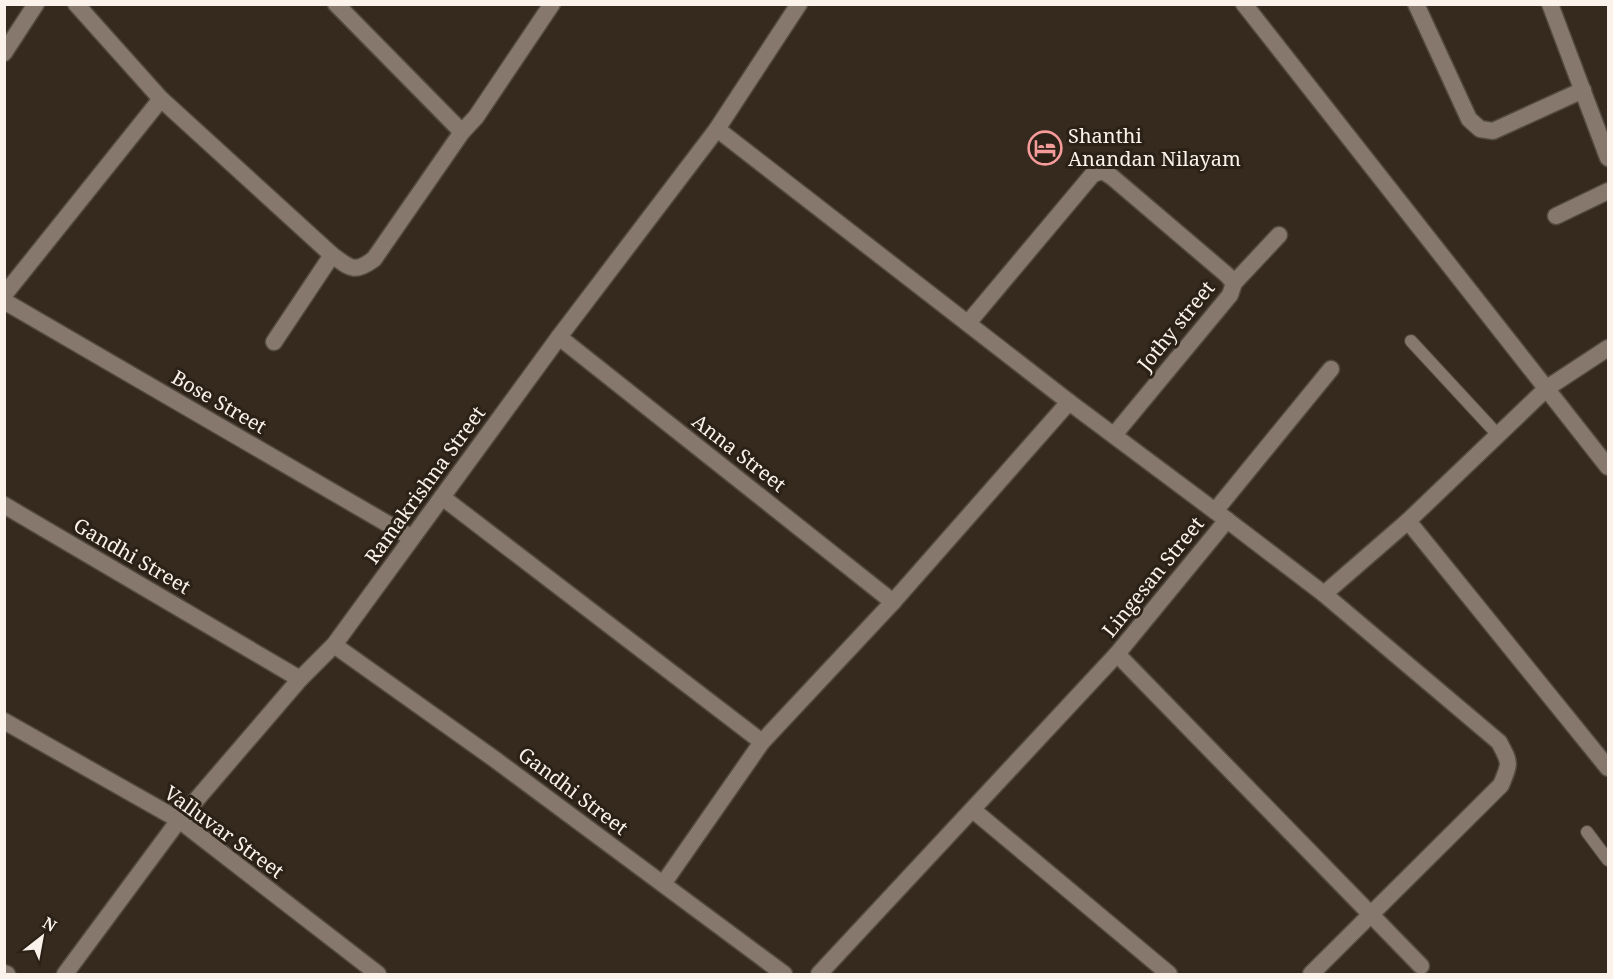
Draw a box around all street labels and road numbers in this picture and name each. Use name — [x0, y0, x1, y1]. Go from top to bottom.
street label: Jothy street — [1130, 275, 1220, 377]
street label: Bose Street — [167, 364, 272, 440]
street label: Ramakrishna Street — [358, 400, 491, 569]
street label: Anna Street — [687, 407, 792, 498]
street label: Gandhi Street — [69, 511, 196, 600]
street label: Lingesan Street — [1096, 511, 1209, 642]
street label: Gandhi Street — [513, 740, 634, 841]
street label: Valluvar Street — [159, 779, 290, 884]

